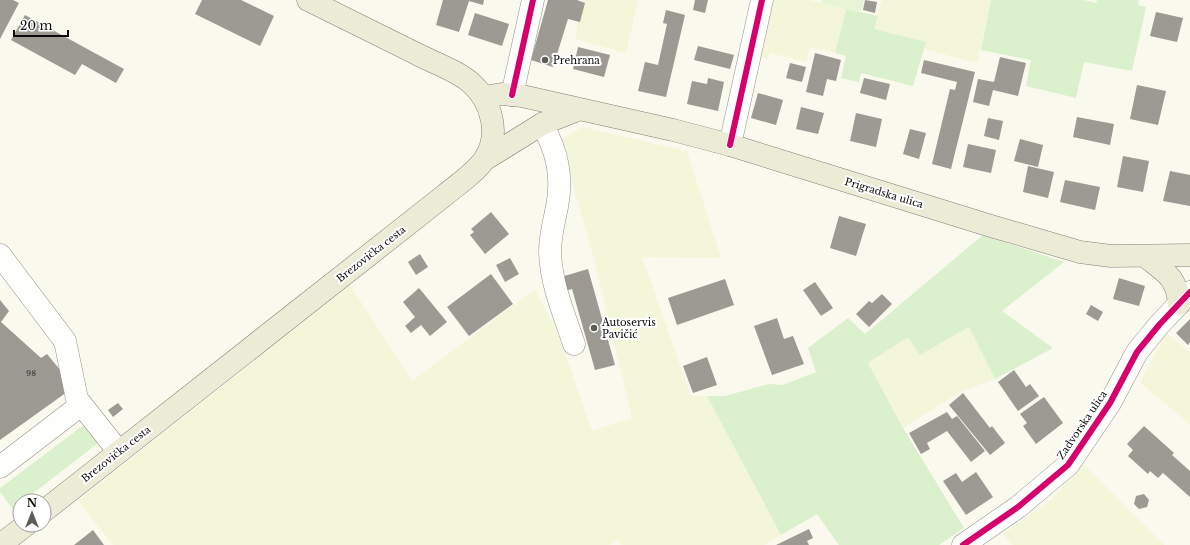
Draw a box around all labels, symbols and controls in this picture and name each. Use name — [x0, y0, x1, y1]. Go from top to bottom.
scale bar — [14, 12, 68, 38]
text: 20 m — [20, 18, 52, 33]
place label: Prehrana — [553, 54, 600, 67]
marker: Prehrana — [540, 55, 550, 65]
street label: Prigradska ulica — [843, 175, 925, 211]
street label: Brezovička cesta — [334, 223, 409, 285]
place label: Autoservis Pavičić — [601, 316, 656, 341]
marker: Autoservis Pavičić — [589, 323, 599, 333]
house number: 98 — [26, 368, 36, 378]
street label: Zadvorska ulica — [1054, 388, 1110, 462]
street label: Brezovička cesta — [79, 423, 154, 485]
north arrow — [12, 493, 52, 533]
text: N — [27, 496, 38, 510]

